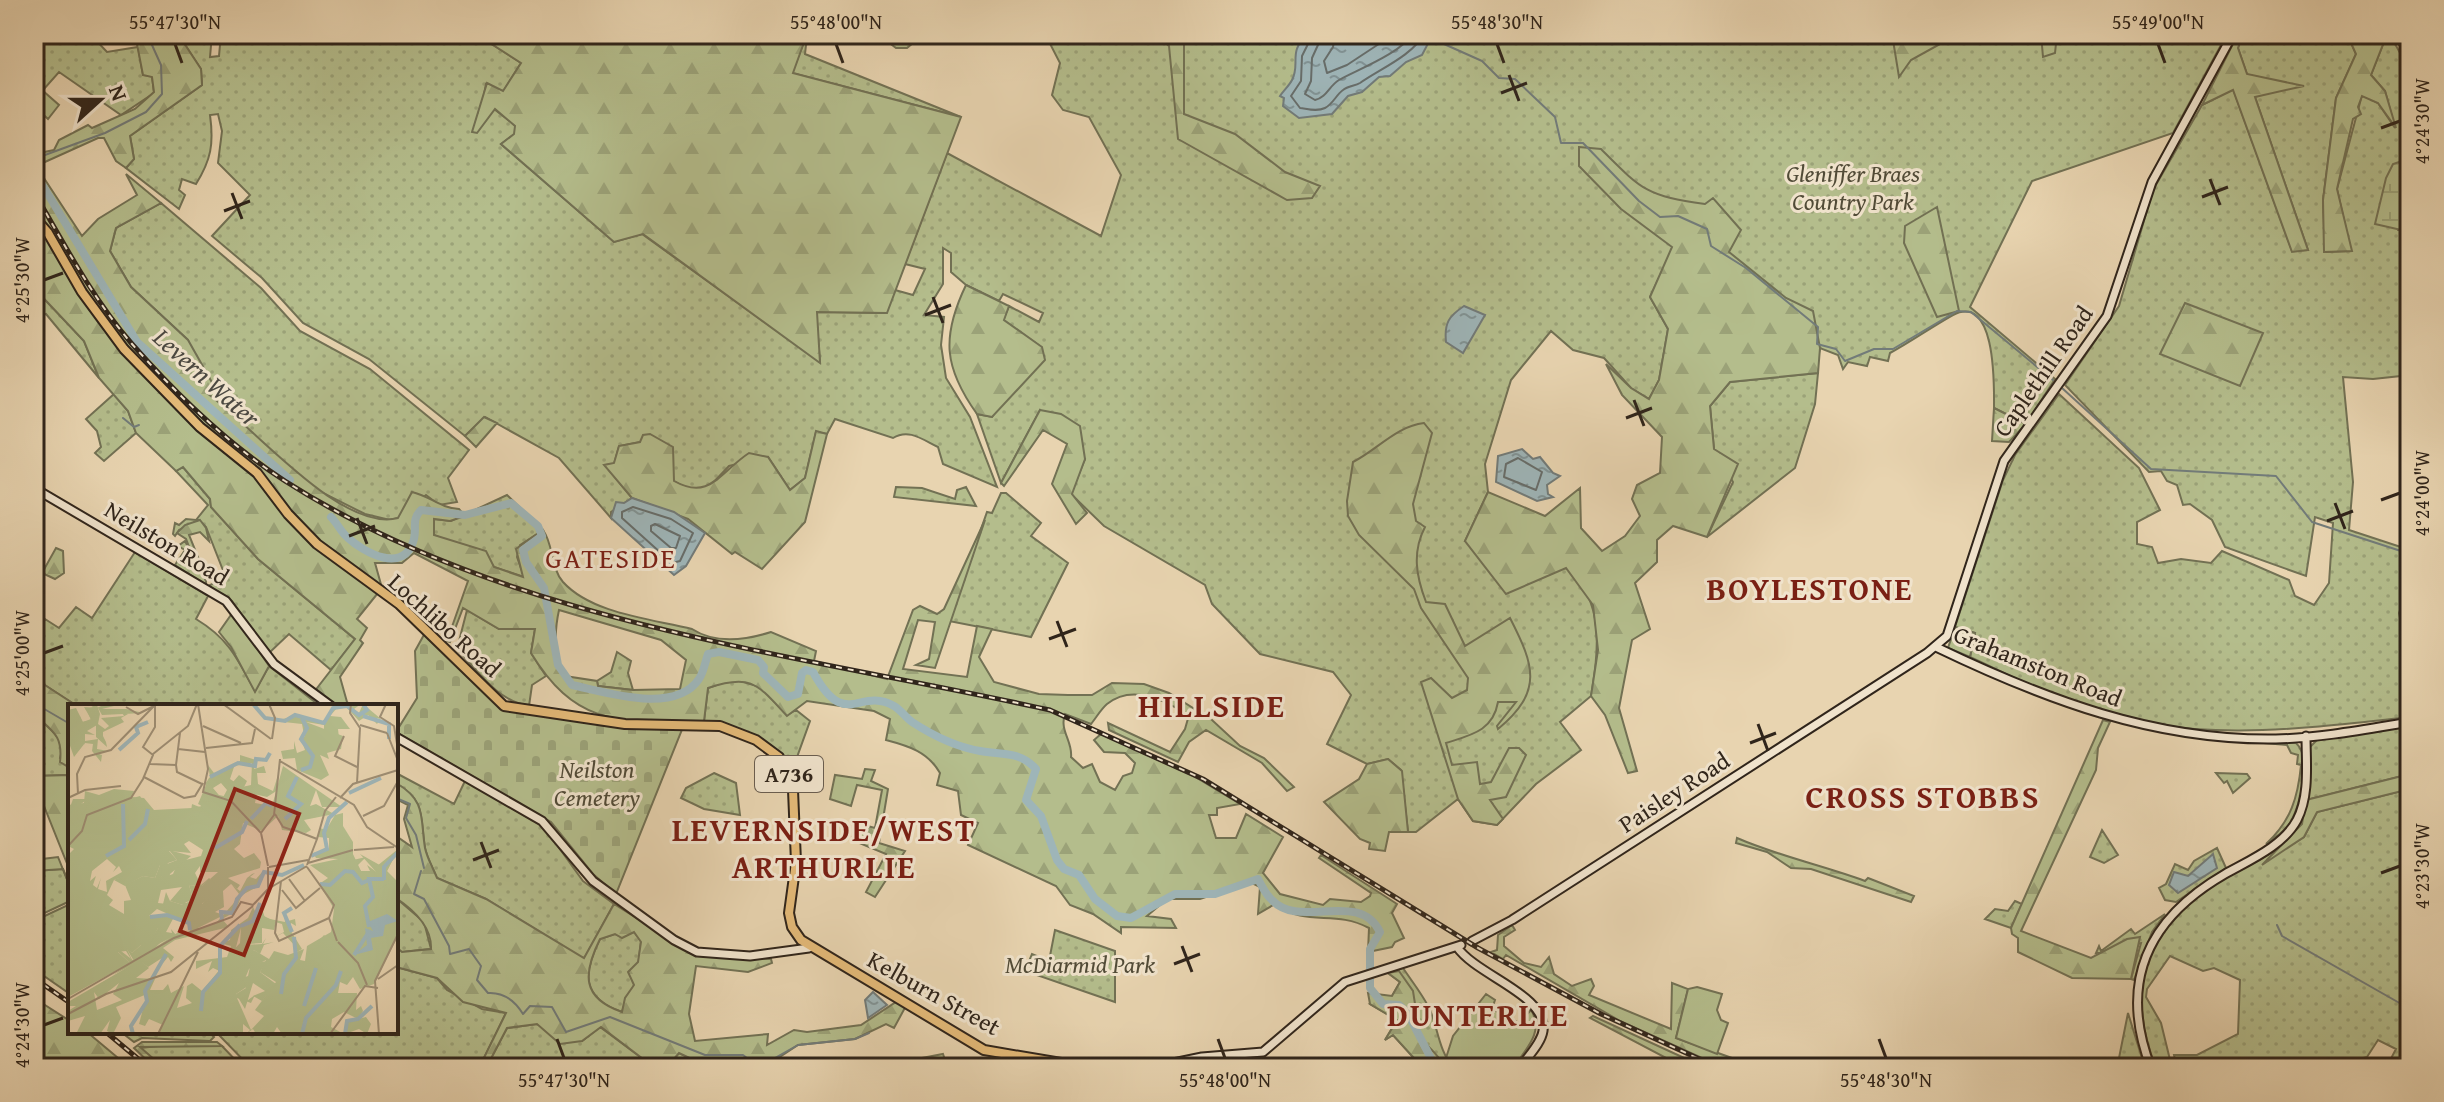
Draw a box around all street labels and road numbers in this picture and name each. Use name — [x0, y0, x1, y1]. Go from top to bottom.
street label: Caplethill Road — [1985, 298, 2101, 444]
street label: Neilston Road — [98, 492, 236, 594]
street label: Lochlibo Road — [381, 565, 509, 685]
street label: Grahamston Road — [1949, 616, 2128, 716]
street label: Paisley Road — [1612, 743, 1737, 841]
road number: A736 — [755, 756, 823, 792]
street label: Kelburn Street — [861, 942, 1007, 1044]

